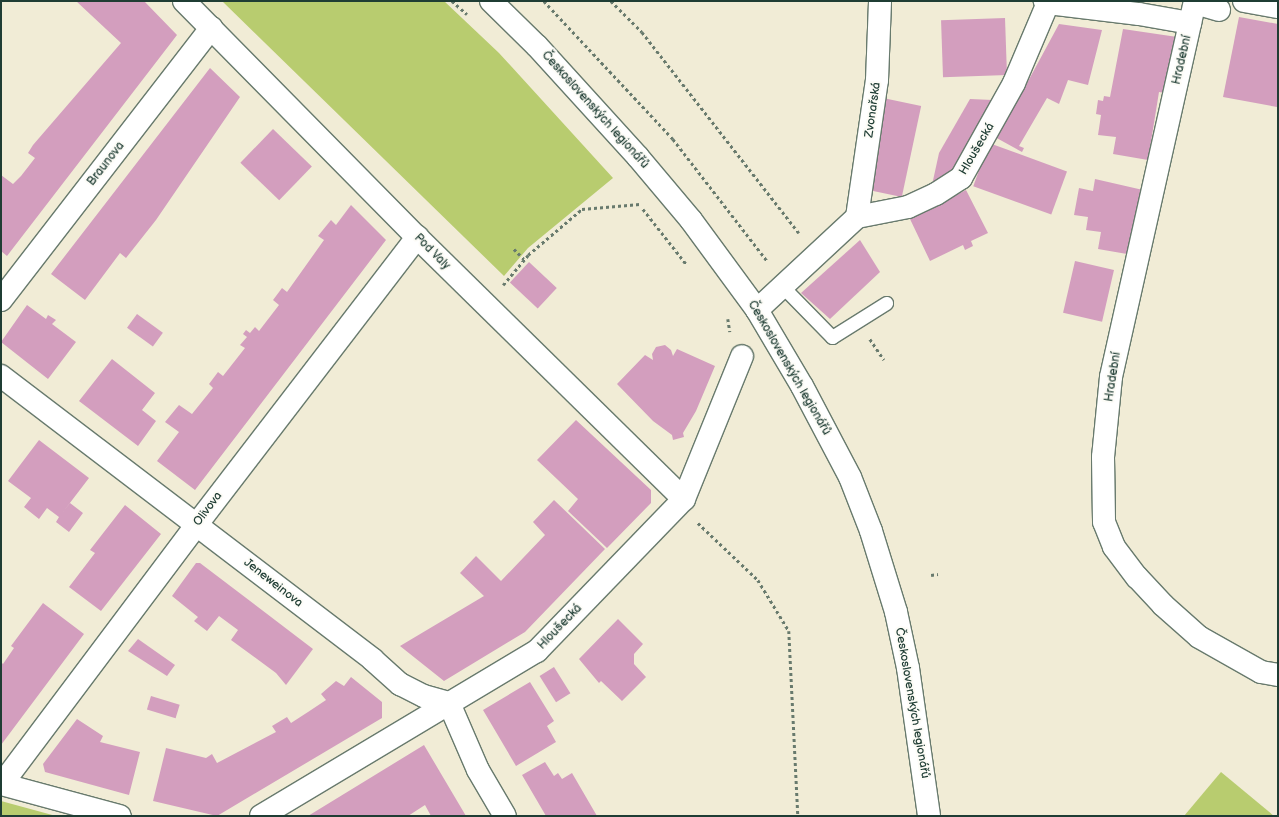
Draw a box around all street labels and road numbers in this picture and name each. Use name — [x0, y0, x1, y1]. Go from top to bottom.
street label: Hradební — [1169, 34, 1195, 86]
street label: Československých legionářů — [538, 48, 652, 172]
street label: Zvonařská — [862, 81, 884, 139]
street label: Hloušecká — [956, 121, 998, 177]
street label: Braunova — [84, 139, 128, 189]
street label: Pod Valy — [411, 231, 453, 273]
street label: Československých legionářů — [745, 298, 833, 438]
street label: Hradební — [1102, 351, 1124, 403]
street label: Olivova — [191, 489, 225, 529]
street label: Jeneweinova — [241, 556, 305, 610]
street label: Hloušecká — [535, 601, 585, 653]
street label: Československých legionářů — [892, 626, 932, 780]

